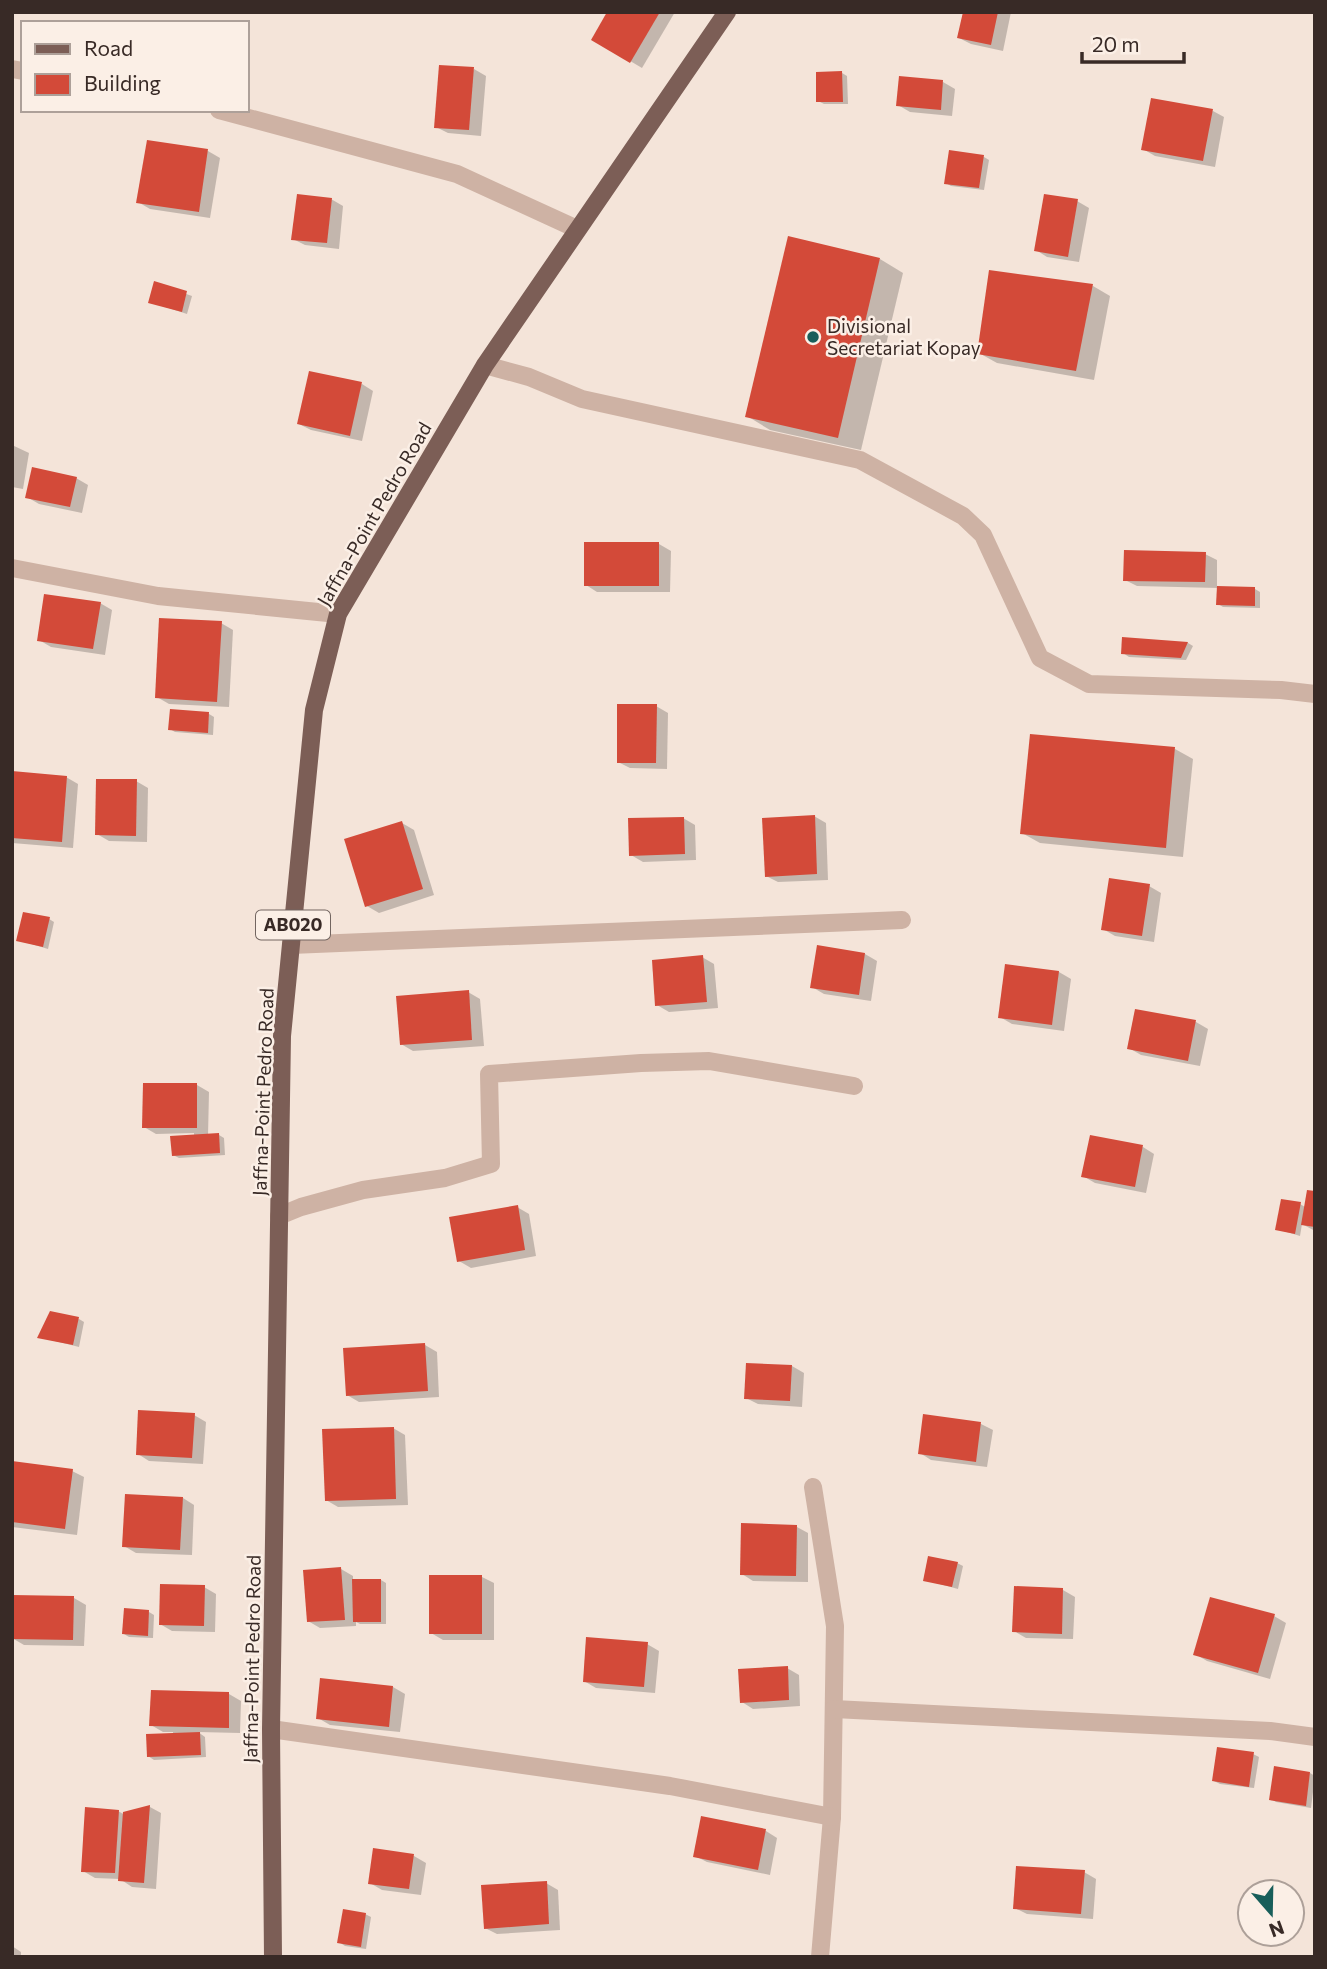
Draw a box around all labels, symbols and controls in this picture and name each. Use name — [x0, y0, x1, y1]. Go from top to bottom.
legend — [21, 21, 248, 112]
scale bar — [1082, 21, 1184, 65]
text: 20 m — [1092, 31, 1140, 56]
text: Road — [84, 35, 133, 60]
text: Building — [84, 70, 161, 95]
place label: Divisional Secretariat Kopay — [827, 314, 981, 359]
marker: Divisional Secretariat Kopay — [805, 329, 821, 345]
street label: Jaffna-Point Pedro Road — [312, 418, 436, 610]
road number: AB020 — [256, 910, 330, 940]
street label: Jaffna-Point Pedro Road — [247, 988, 278, 1196]
street label: Jaffna-Point Pedro Road — [238, 1555, 265, 1763]
north arrow — [1236, 1878, 1306, 1948]
text: N — [1266, 1916, 1288, 1943]

